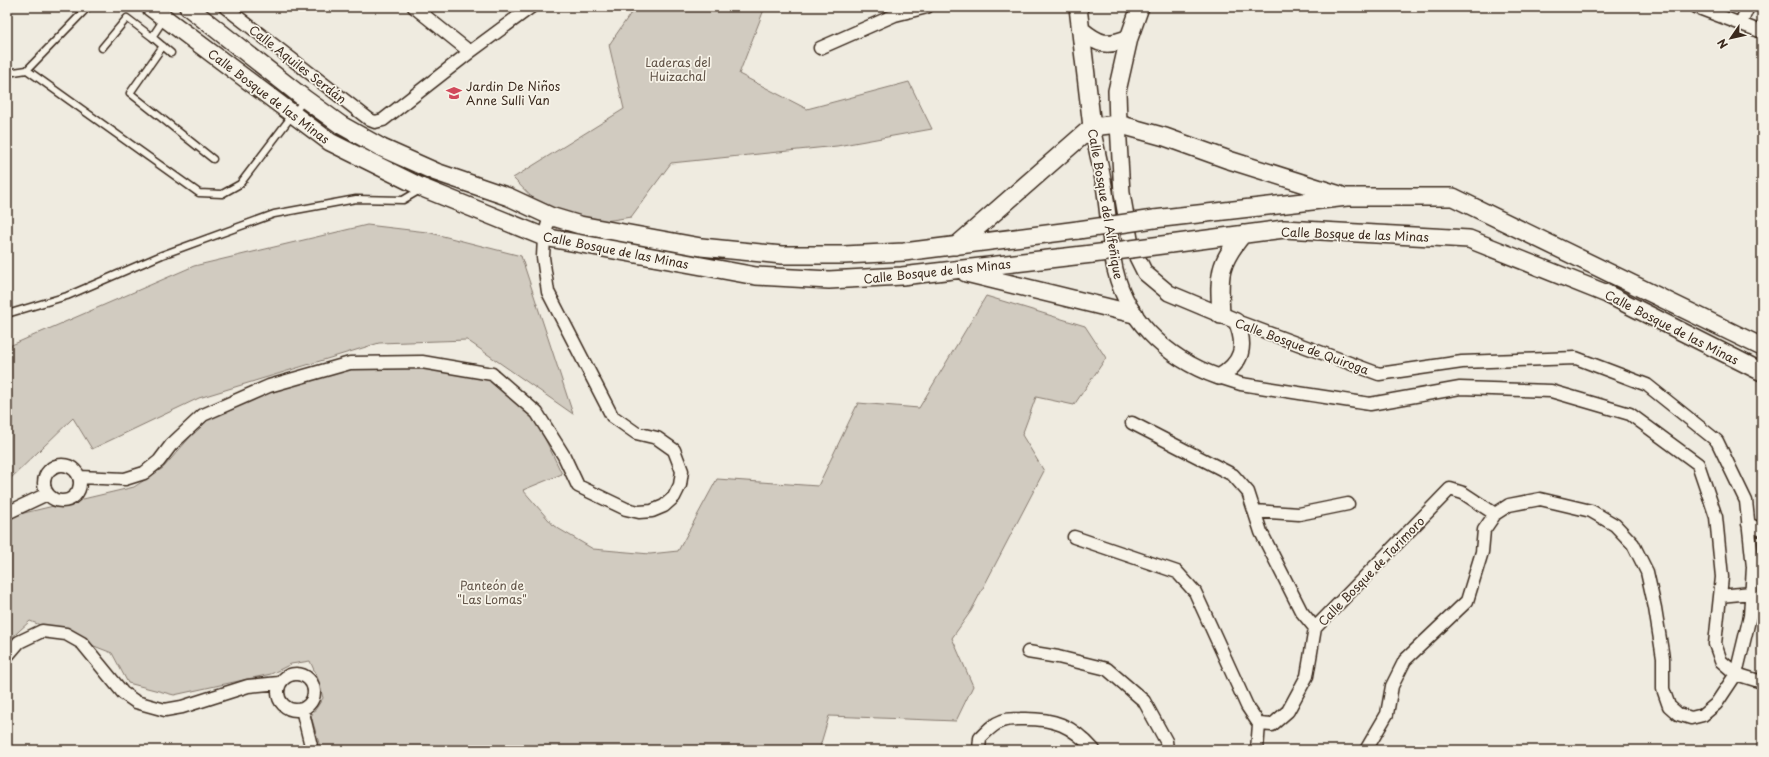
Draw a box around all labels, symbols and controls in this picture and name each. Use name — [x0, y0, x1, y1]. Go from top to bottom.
north arrow — [1711, 18, 1751, 58]
street label: Calle Aquiles Serdán — [246, 20, 350, 108]
text: N — [1713, 35, 1732, 52]
street label: Calle Bosque de las Minas — [204, 44, 334, 148]
park label: Laderas del Huizachal — [645, 53, 711, 85]
place label: Jardin De Niños Anne Sulli Van — [466, 77, 561, 109]
school or university icon: Jardin De Niños Anne Sulli Van — [445, 84, 463, 102]
street label: Calle Bosque del Alfeñique — [1084, 127, 1128, 281]
street label: Calle Bosque de las Minas — [1281, 222, 1430, 246]
street label: Calle Bosque de las Minas — [542, 227, 691, 273]
street label: Calle Bosque de las Minas — [862, 254, 1012, 288]
street label: Calle Bosque de las Minas — [1602, 285, 1743, 369]
street label: Calle Bosque de Quiroga — [1233, 313, 1372, 379]
street label: Calle Bosque de Tarimoro — [1314, 512, 1428, 630]
park label: Panteón de "Las Lomas" — [457, 576, 527, 608]

